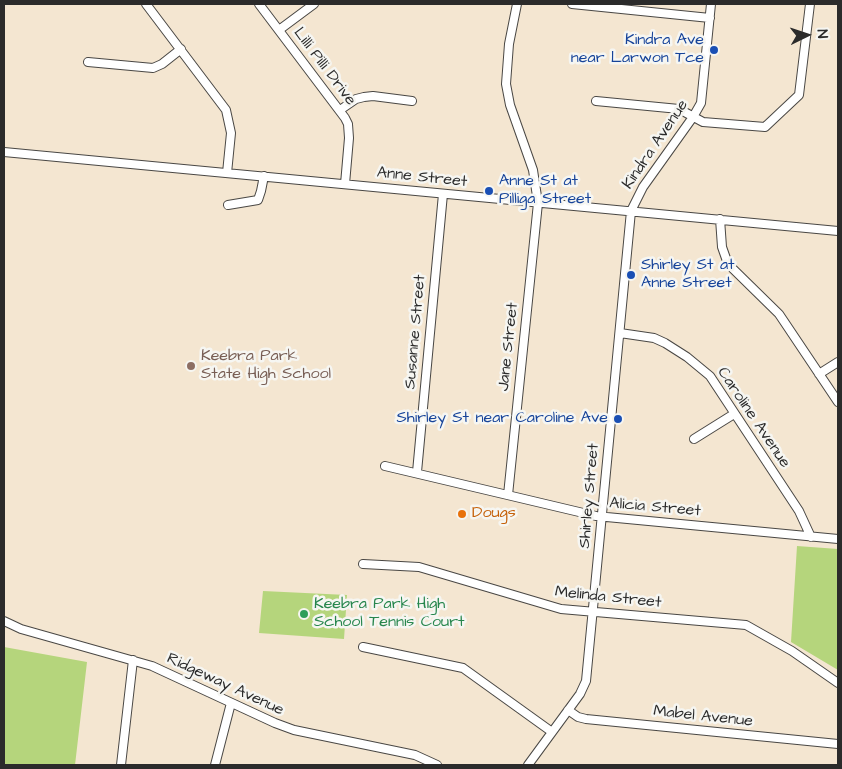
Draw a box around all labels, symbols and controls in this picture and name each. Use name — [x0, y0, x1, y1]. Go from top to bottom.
north arrow — [782, 10, 832, 60]
street label: Lilli Pilli Drive — [289, 24, 359, 110]
text: N — [812, 29, 832, 39]
place label: Kindra Ave near Larwon Tce — [571, 31, 704, 69]
marker: Kindra Ave near Larwon Tce — [708, 44, 720, 56]
street label: Kindra Avenue — [619, 97, 693, 193]
street label: Anne Street — [376, 164, 468, 192]
place label: Anne St at Pilliga Street — [499, 172, 591, 210]
marker: Anne St at Pilliga Street — [483, 185, 495, 197]
place label: Shirley St at Anne Street — [641, 256, 735, 294]
marker: Shirley St at Anne Street — [625, 269, 637, 281]
street label: Susanne Street — [401, 274, 431, 390]
street label: Jane Street — [495, 302, 523, 392]
place label: Keebra Park State High School — [201, 347, 331, 385]
marker: Keebra Park State High School — [185, 360, 197, 372]
street label: Caroline Avenue — [712, 364, 794, 472]
place label: Shirley St near Caroline Ave — [396, 409, 608, 429]
marker: Shirley St near Caroline Ave — [612, 413, 624, 425]
street label: Shirley Street — [576, 443, 604, 549]
street label: Alicia Street — [609, 494, 701, 522]
place label: Dougs — [472, 504, 516, 524]
marker: Dougs — [456, 508, 468, 520]
street label: Melinda Street — [554, 583, 662, 613]
place label: Keebra Park High School Tennis Court — [314, 595, 464, 633]
marker: Keebra Park High School Tennis Court — [298, 608, 310, 620]
street label: Ridgeway Avenue — [163, 649, 287, 721]
street label: Mabel Avenue — [652, 702, 754, 732]

